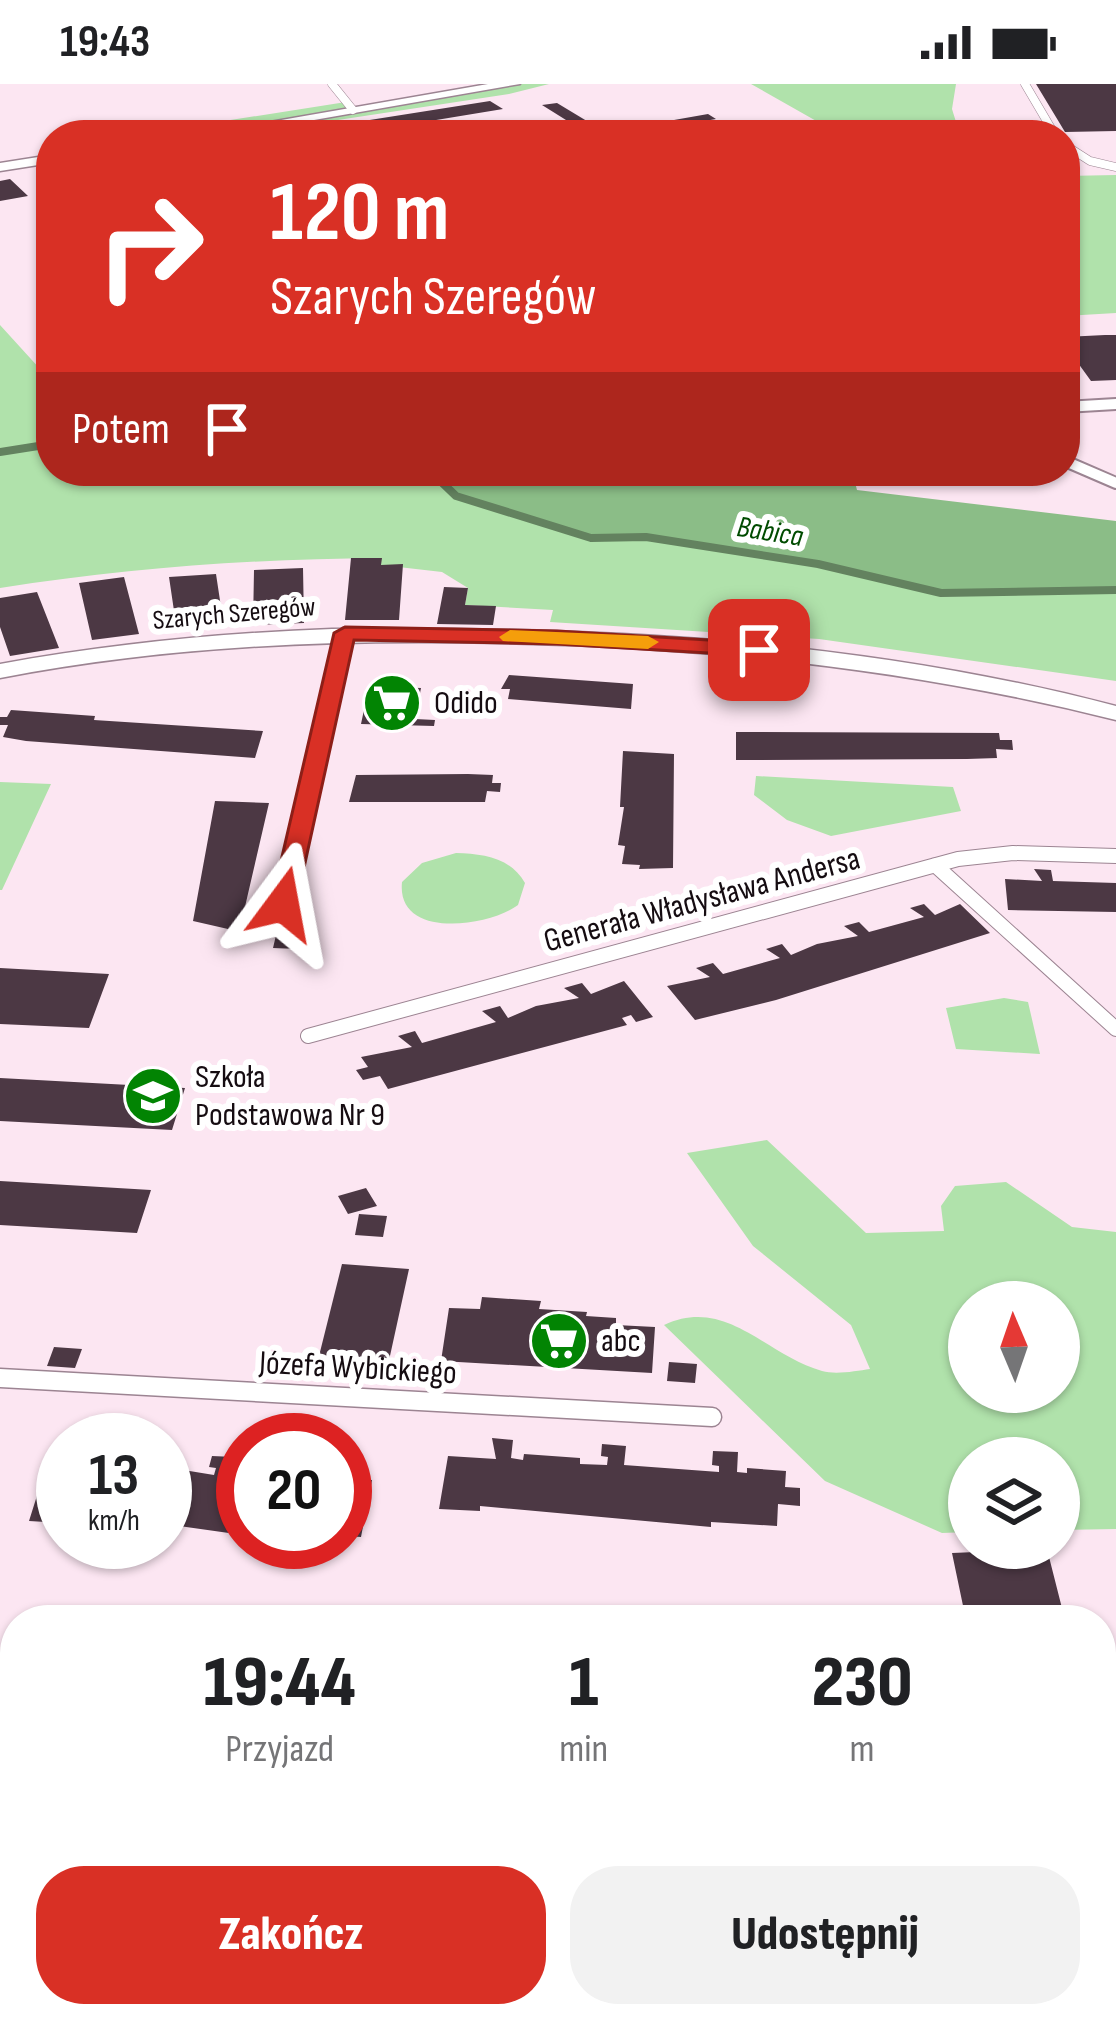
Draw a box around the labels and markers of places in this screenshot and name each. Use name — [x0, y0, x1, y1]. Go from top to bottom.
pin — [708, 599, 810, 701]
supermarket icon: Odido — [361, 672, 423, 734]
place label: Odido — [434, 683, 498, 723]
place label: Szkoła Podstawowa Nr 9 — [195, 1057, 385, 1135]
school or university icon: Szkoła Podstawowa Nr 9 — [122, 1065, 184, 1127]
supermarket icon: abc — [528, 1310, 590, 1372]
place label: abc — [601, 1321, 641, 1361]

